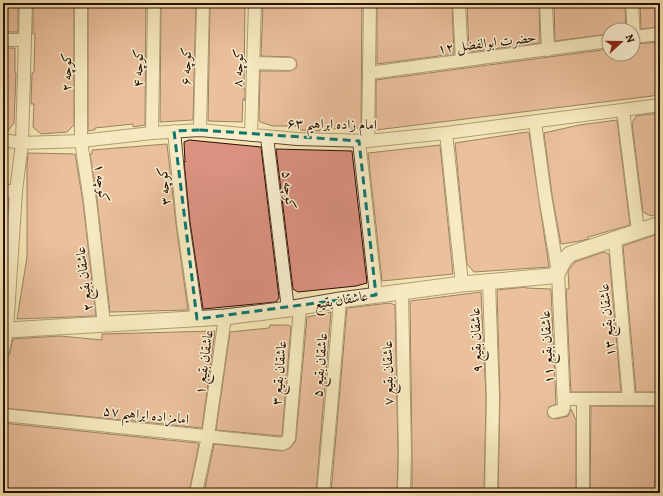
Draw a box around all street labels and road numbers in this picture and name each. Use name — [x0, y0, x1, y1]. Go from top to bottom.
street label: حضرت ابوالفضل ۱۲ — [437, 28, 538, 59]
street label: کوچه ۶ — [176, 46, 196, 86]
street label: کوچه ۴ — [128, 48, 148, 88]
street label: کوچه ۸ — [228, 48, 248, 88]
street label: کوچه ۲ — [57, 53, 76, 91]
street label: امام زاده ابراهیم ۶۳ — [287, 114, 377, 138]
street label: کوچه ۱ — [90, 162, 114, 204]
street label: کوچه ۳ — [153, 166, 175, 206]
street label: کوچه ۵ — [277, 170, 301, 210]
street label: عاشقان بقیع ۲ — [71, 245, 101, 312]
street label: عاشقان بقیع ۱۳ — [594, 282, 624, 357]
street label: عاشقان بقیع — [313, 286, 370, 318]
street label: عاشقان بقیع ۹ — [465, 307, 491, 373]
street label: عاشقان بقیع ۱۱ — [536, 310, 562, 384]
street label: عاشقان بقیع ۱ — [190, 328, 222, 396]
street label: عاشقان بقیع ۵ — [308, 332, 336, 399]
street label: عاشقان بقیع ۳ — [267, 340, 295, 407]
street label: عاشقان بقیع ۷ — [378, 340, 402, 406]
street label: امامزاده ابراهیم ۵۷ — [102, 401, 190, 433]

